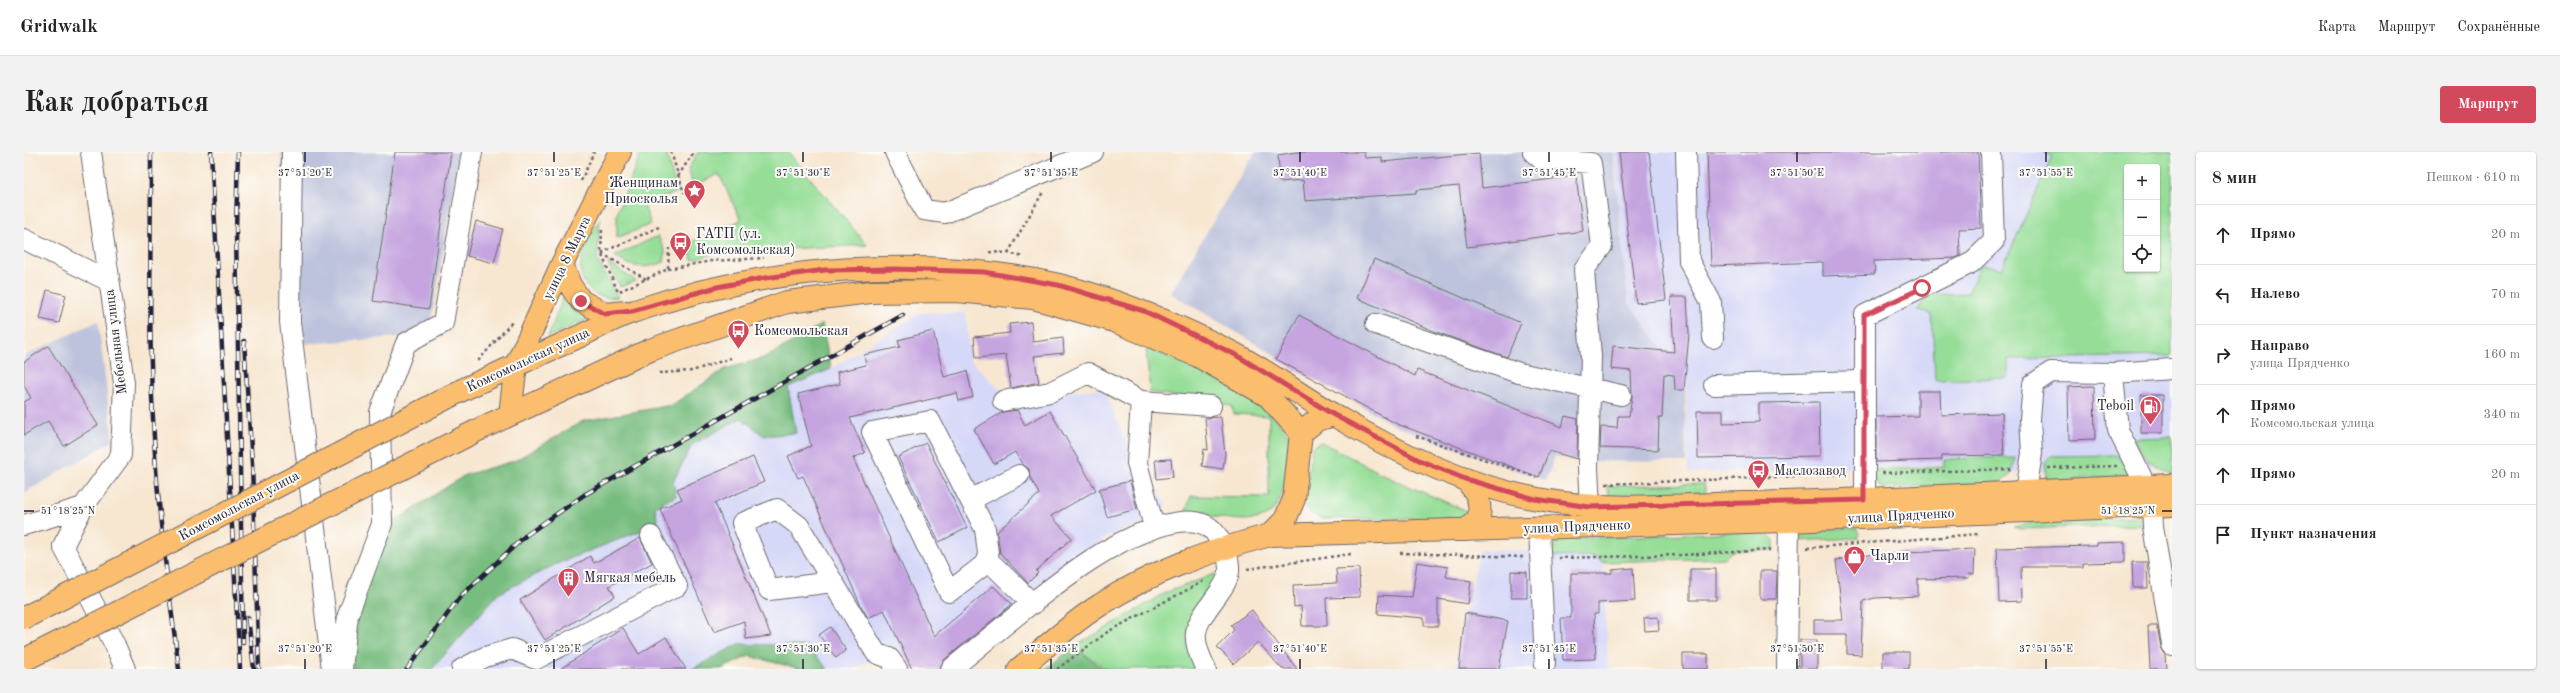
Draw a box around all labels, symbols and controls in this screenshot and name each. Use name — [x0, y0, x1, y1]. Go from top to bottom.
text: Gridwalk — [20, 18, 98, 37]
text: Карта — [2318, 20, 2356, 34]
text: Маршрут — [2378, 20, 2435, 34]
text: Сохранённые — [2457, 20, 2540, 34]
button: Маршрут — [2440, 86, 2536, 123]
text: Как добраться — [24, 90, 209, 118]
map controls — [2124, 164, 2160, 272]
button: + — [2124, 164, 2160, 200]
text: 37°51'20"E — [278, 168, 332, 178]
text: 37°51'25"E — [527, 168, 581, 178]
text: 37°51'30"E — [776, 168, 830, 178]
text: 37°51'35"E — [1024, 168, 1078, 178]
text: 37°51'40"E — [1273, 168, 1327, 178]
text: 37°51'45"E — [1522, 168, 1576, 178]
text: 37°51'50"E — [1770, 168, 1824, 178]
text: 37°51'55"E — [2019, 168, 2073, 178]
text: 8 мин — [2212, 170, 2257, 187]
text: Пешком · 610 m — [2426, 171, 2520, 184]
place label: Женщинам Приосколья — [604, 176, 678, 206]
place icon: Женщинам Приосколья — [681, 178, 707, 211]
button: − — [2124, 200, 2160, 236]
street label: улица 8 Марта — [541, 214, 593, 302]
icon: ahead — [2212, 224, 2234, 246]
place label: ГАТП (ул. Комсомольская) — [696, 227, 795, 257]
text: Прямо — [2250, 227, 2296, 242]
text: 20 m — [2491, 228, 2520, 241]
bus stop icon: ГАТП (ул. Комсомольская) — [667, 229, 693, 262]
button: locate — [2124, 236, 2160, 272]
route start — [1913, 279, 1931, 297]
icon: left — [2212, 284, 2234, 306]
text: Налево — [2250, 287, 2300, 302]
street label: Мебельная улица — [103, 288, 129, 395]
text: 70 m — [2491, 288, 2520, 301]
route end — [572, 292, 590, 310]
bus stop icon: Комсомольская — [725, 318, 751, 351]
place label: Комсомольская — [754, 324, 848, 338]
street label: Комсомольская улица — [464, 325, 592, 395]
text: Направо — [2250, 339, 2309, 354]
icon: right — [2212, 344, 2234, 366]
text: 160 m — [2483, 348, 2520, 361]
text: улица Прядченко — [2250, 357, 2350, 370]
fuel station icon: Teboil — [2137, 393, 2163, 426]
place label: Teboil — [2097, 399, 2134, 413]
text: Прямо — [2250, 399, 2296, 414]
icon: ahead — [2212, 404, 2234, 426]
text: 340 m — [2483, 408, 2520, 421]
text: Комсомольская улица — [2250, 417, 2374, 430]
bus stop icon: Маслозавод — [1746, 458, 1772, 491]
place label: Маслозавод — [1774, 464, 1846, 478]
icon: ahead — [2212, 464, 2234, 486]
text: Прямо — [2250, 467, 2296, 482]
street label: Комсомольская улица — [177, 468, 301, 544]
text: 20 m — [2491, 468, 2520, 481]
text: 51°18'25"N — [41, 506, 96, 516]
street label: улица Прядченко — [1847, 506, 1955, 526]
text: 51°18'25"N — [2101, 506, 2156, 516]
street label: улица Прядченко — [1523, 518, 1631, 536]
icon: arrive — [2212, 524, 2234, 546]
text: Пункт назначения — [2250, 527, 2377, 542]
shop icon: Чарли — [1841, 543, 1867, 576]
place label: Чарли — [1870, 549, 1909, 563]
building icon: Мягкая мебель — [555, 565, 581, 598]
place label: Мягкая мебель — [584, 571, 676, 585]
text: 37°51'20"E — [278, 644, 332, 654]
text: 37°51'25"E — [527, 644, 581, 654]
text: 37°51'30"E — [776, 644, 830, 654]
text: 37°51'35"E — [1024, 644, 1078, 654]
text: 37°51'40"E — [1273, 644, 1327, 654]
text: 37°51'45"E — [1522, 644, 1576, 654]
text: 37°51'50"E — [1770, 644, 1824, 654]
text: 37°51'55"E — [2019, 644, 2073, 654]

